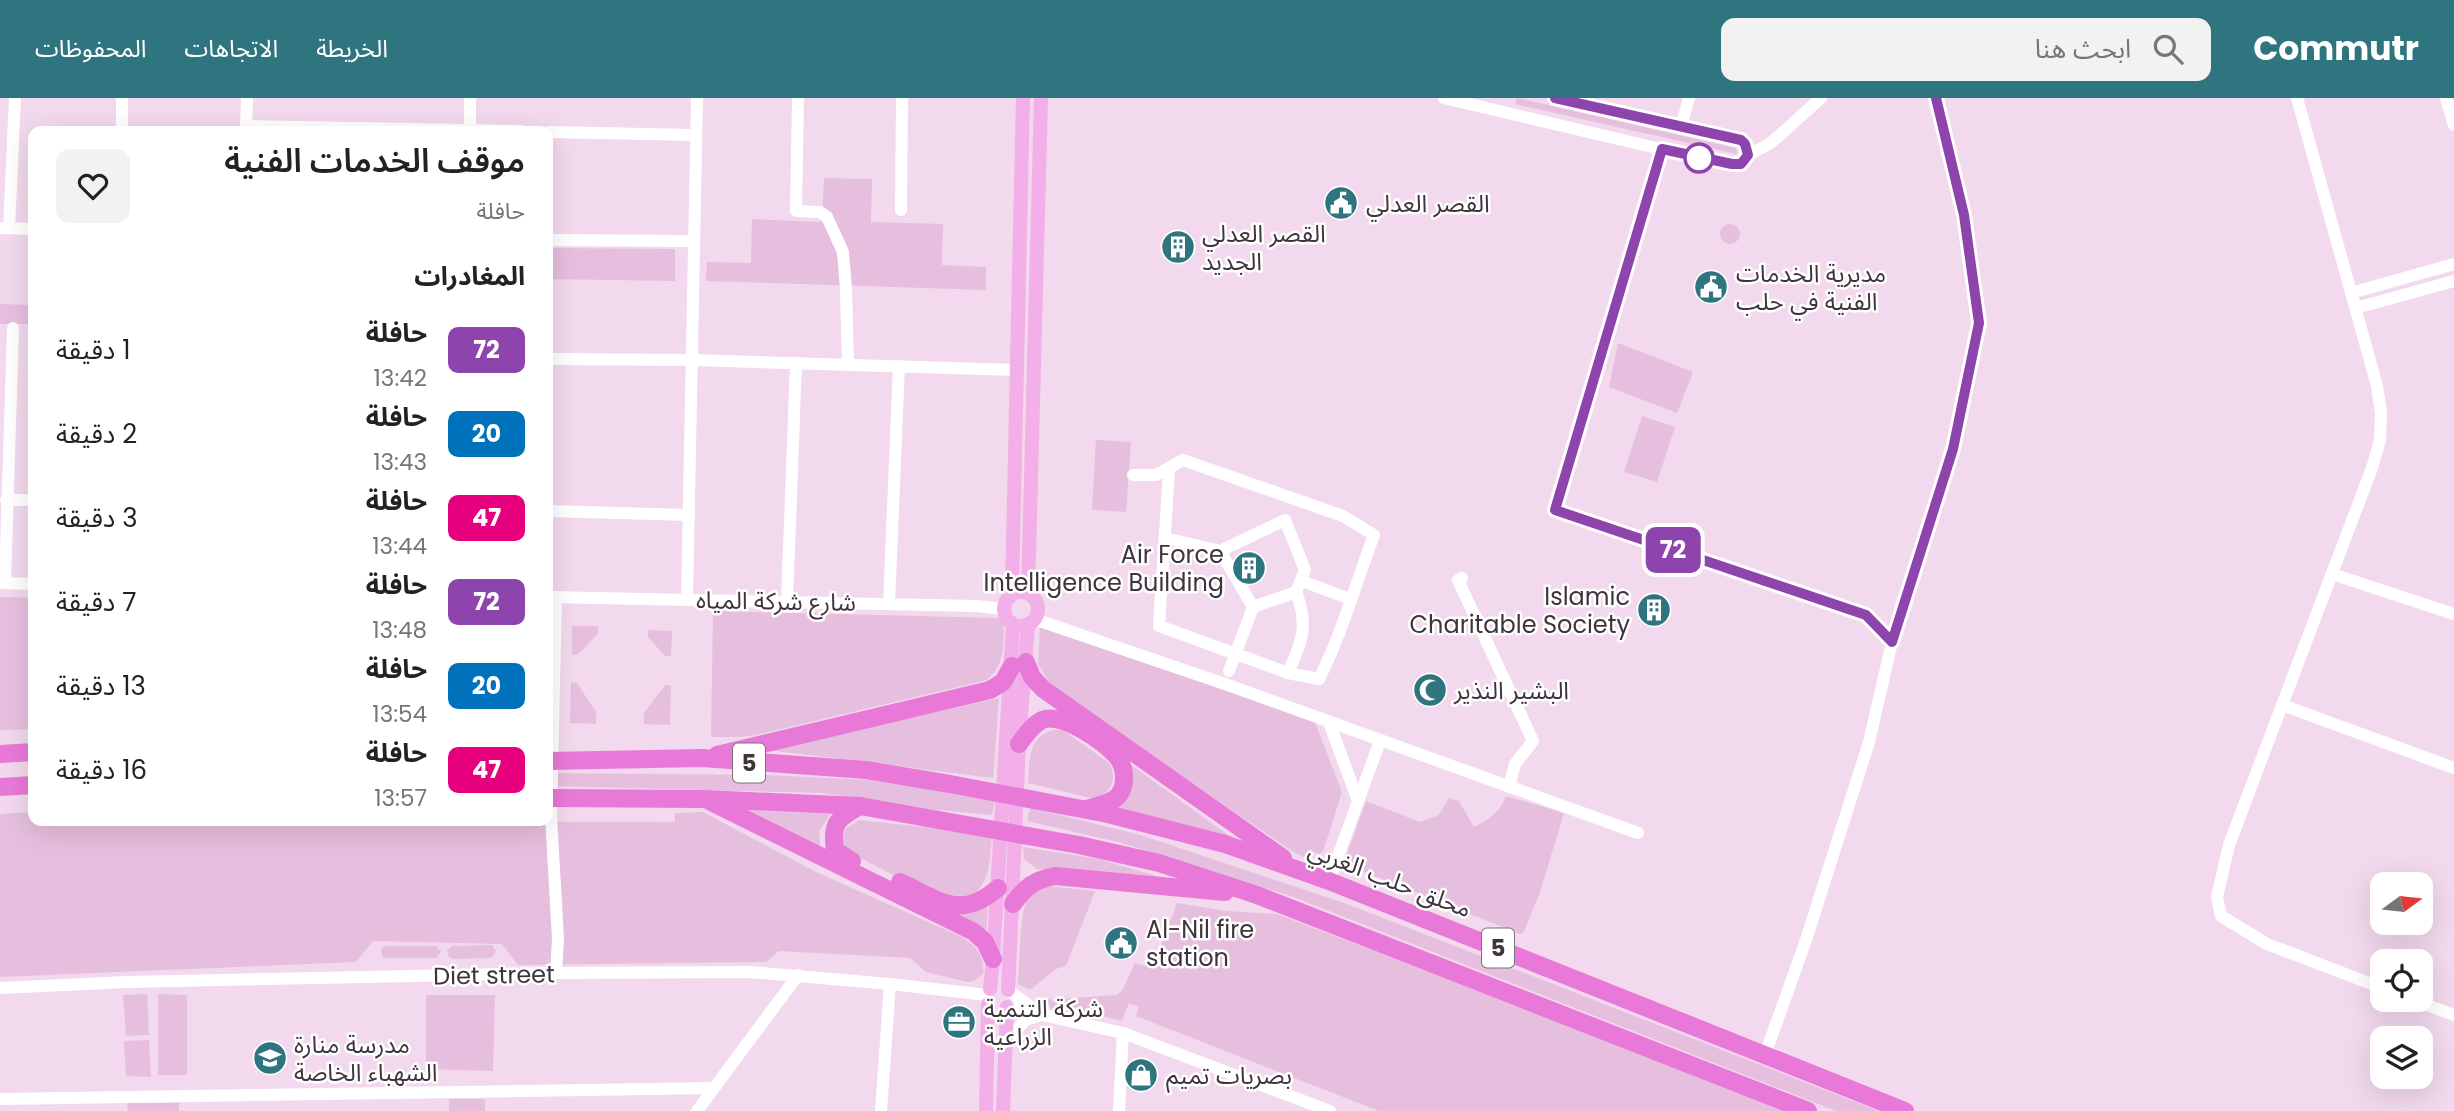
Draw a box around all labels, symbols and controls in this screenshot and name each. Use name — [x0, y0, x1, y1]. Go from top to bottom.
search box — [1721, 18, 2211, 81]
text: Commutr — [2253, 25, 2419, 72]
icon: search — [2149, 30, 2187, 68]
text: ابحث هنا — [2035, 31, 2131, 67]
text: المحفوظات — [35, 32, 146, 65]
text: الاتجاهات — [184, 32, 278, 65]
text: الخريطة — [316, 32, 388, 65]
text: موقف الخدمات الفنية — [224, 137, 525, 184]
unlabelled marker — [1684, 143, 1714, 173]
button: heart — [56, 149, 130, 223]
public building icon: القصر العدلي — [1322, 184, 1360, 222]
place label: القصر العدلي — [1366, 187, 1490, 222]
text: حافلة — [476, 195, 525, 227]
place label: القصر العدلي الجديد — [1202, 217, 1326, 278]
building icon: القصر العدلي الجديد — [1159, 228, 1197, 266]
place label: مديرية الخدمات الفنية في حلب — [1736, 257, 1886, 320]
text: المغادرات — [414, 258, 525, 294]
public building icon: مديرية الخدمات الفنية في حلب — [1692, 268, 1730, 306]
text: حافلة — [366, 315, 427, 351]
text: 1 دقيقة — [56, 332, 131, 368]
text: 72 — [473, 333, 500, 366]
text: 13:42 — [374, 362, 427, 394]
text: حافلة — [366, 399, 427, 435]
text: 2 دقيقة — [56, 416, 137, 452]
text: 20 — [472, 417, 501, 450]
text: 13:43 — [373, 446, 427, 478]
text: حافلة — [366, 483, 427, 519]
text: 3 دقيقة — [56, 500, 138, 536]
text: 47 — [472, 501, 501, 534]
line badge: 72 — [1642, 527, 1704, 573]
text: 13:44 — [372, 530, 427, 562]
text: 72 — [1660, 533, 1686, 566]
place label: Air Force Intelligence Building — [983, 538, 1224, 599]
building icon: Air Force Intelligence Building — [1230, 549, 1268, 587]
text: حافلة — [366, 567, 427, 603]
place label: Islamic Charitable Society — [1410, 580, 1630, 641]
street label: شارع شركة المياه — [696, 583, 856, 620]
text: 7 دقيقة — [56, 584, 136, 620]
text: 72 — [473, 585, 500, 618]
building icon: Islamic Charitable Society — [1635, 591, 1673, 629]
text: 13:48 — [372, 614, 427, 646]
text: حافلة — [366, 651, 427, 687]
text: 13 دقيقة — [56, 668, 146, 704]
text: 20 — [472, 669, 501, 702]
mosque icon: البشير النذير — [1411, 671, 1449, 709]
place label: البشير النذير — [1453, 674, 1569, 707]
text: 13:54 — [372, 698, 427, 730]
text: حافلة — [366, 735, 427, 771]
road number: 5 — [733, 744, 765, 782]
text: 16 دقيقة — [56, 752, 147, 788]
text: 47 — [472, 753, 501, 786]
text: 13:57 — [374, 782, 427, 814]
street label: محلق حلب الغربي — [1303, 833, 1476, 928]
north arrow — [2370, 872, 2432, 934]
map controls — [2370, 872, 2433, 1089]
place label: Al-Nil fire station — [1146, 913, 1254, 974]
public building icon: Al-Nil fire station — [1102, 924, 1140, 962]
road number: 5 — [1482, 928, 1514, 968]
button: locate — [2370, 949, 2433, 1012]
street label: Diet street — [433, 957, 555, 993]
place label: شركة التنمية الزراعية — [984, 992, 1103, 1053]
office icon: شركة التنمية الزراعية — [940, 1003, 978, 1041]
button: layers — [2370, 1026, 2433, 1089]
place label: مدرسة منارة الشهباء الخاصة — [294, 1028, 438, 1089]
school or university icon: مدرسة منارة الشهباء الخاصة — [251, 1039, 289, 1077]
shop icon: بصريات تميم — [1122, 1056, 1160, 1094]
place label: بصريات تميم — [1166, 1059, 1292, 1093]

